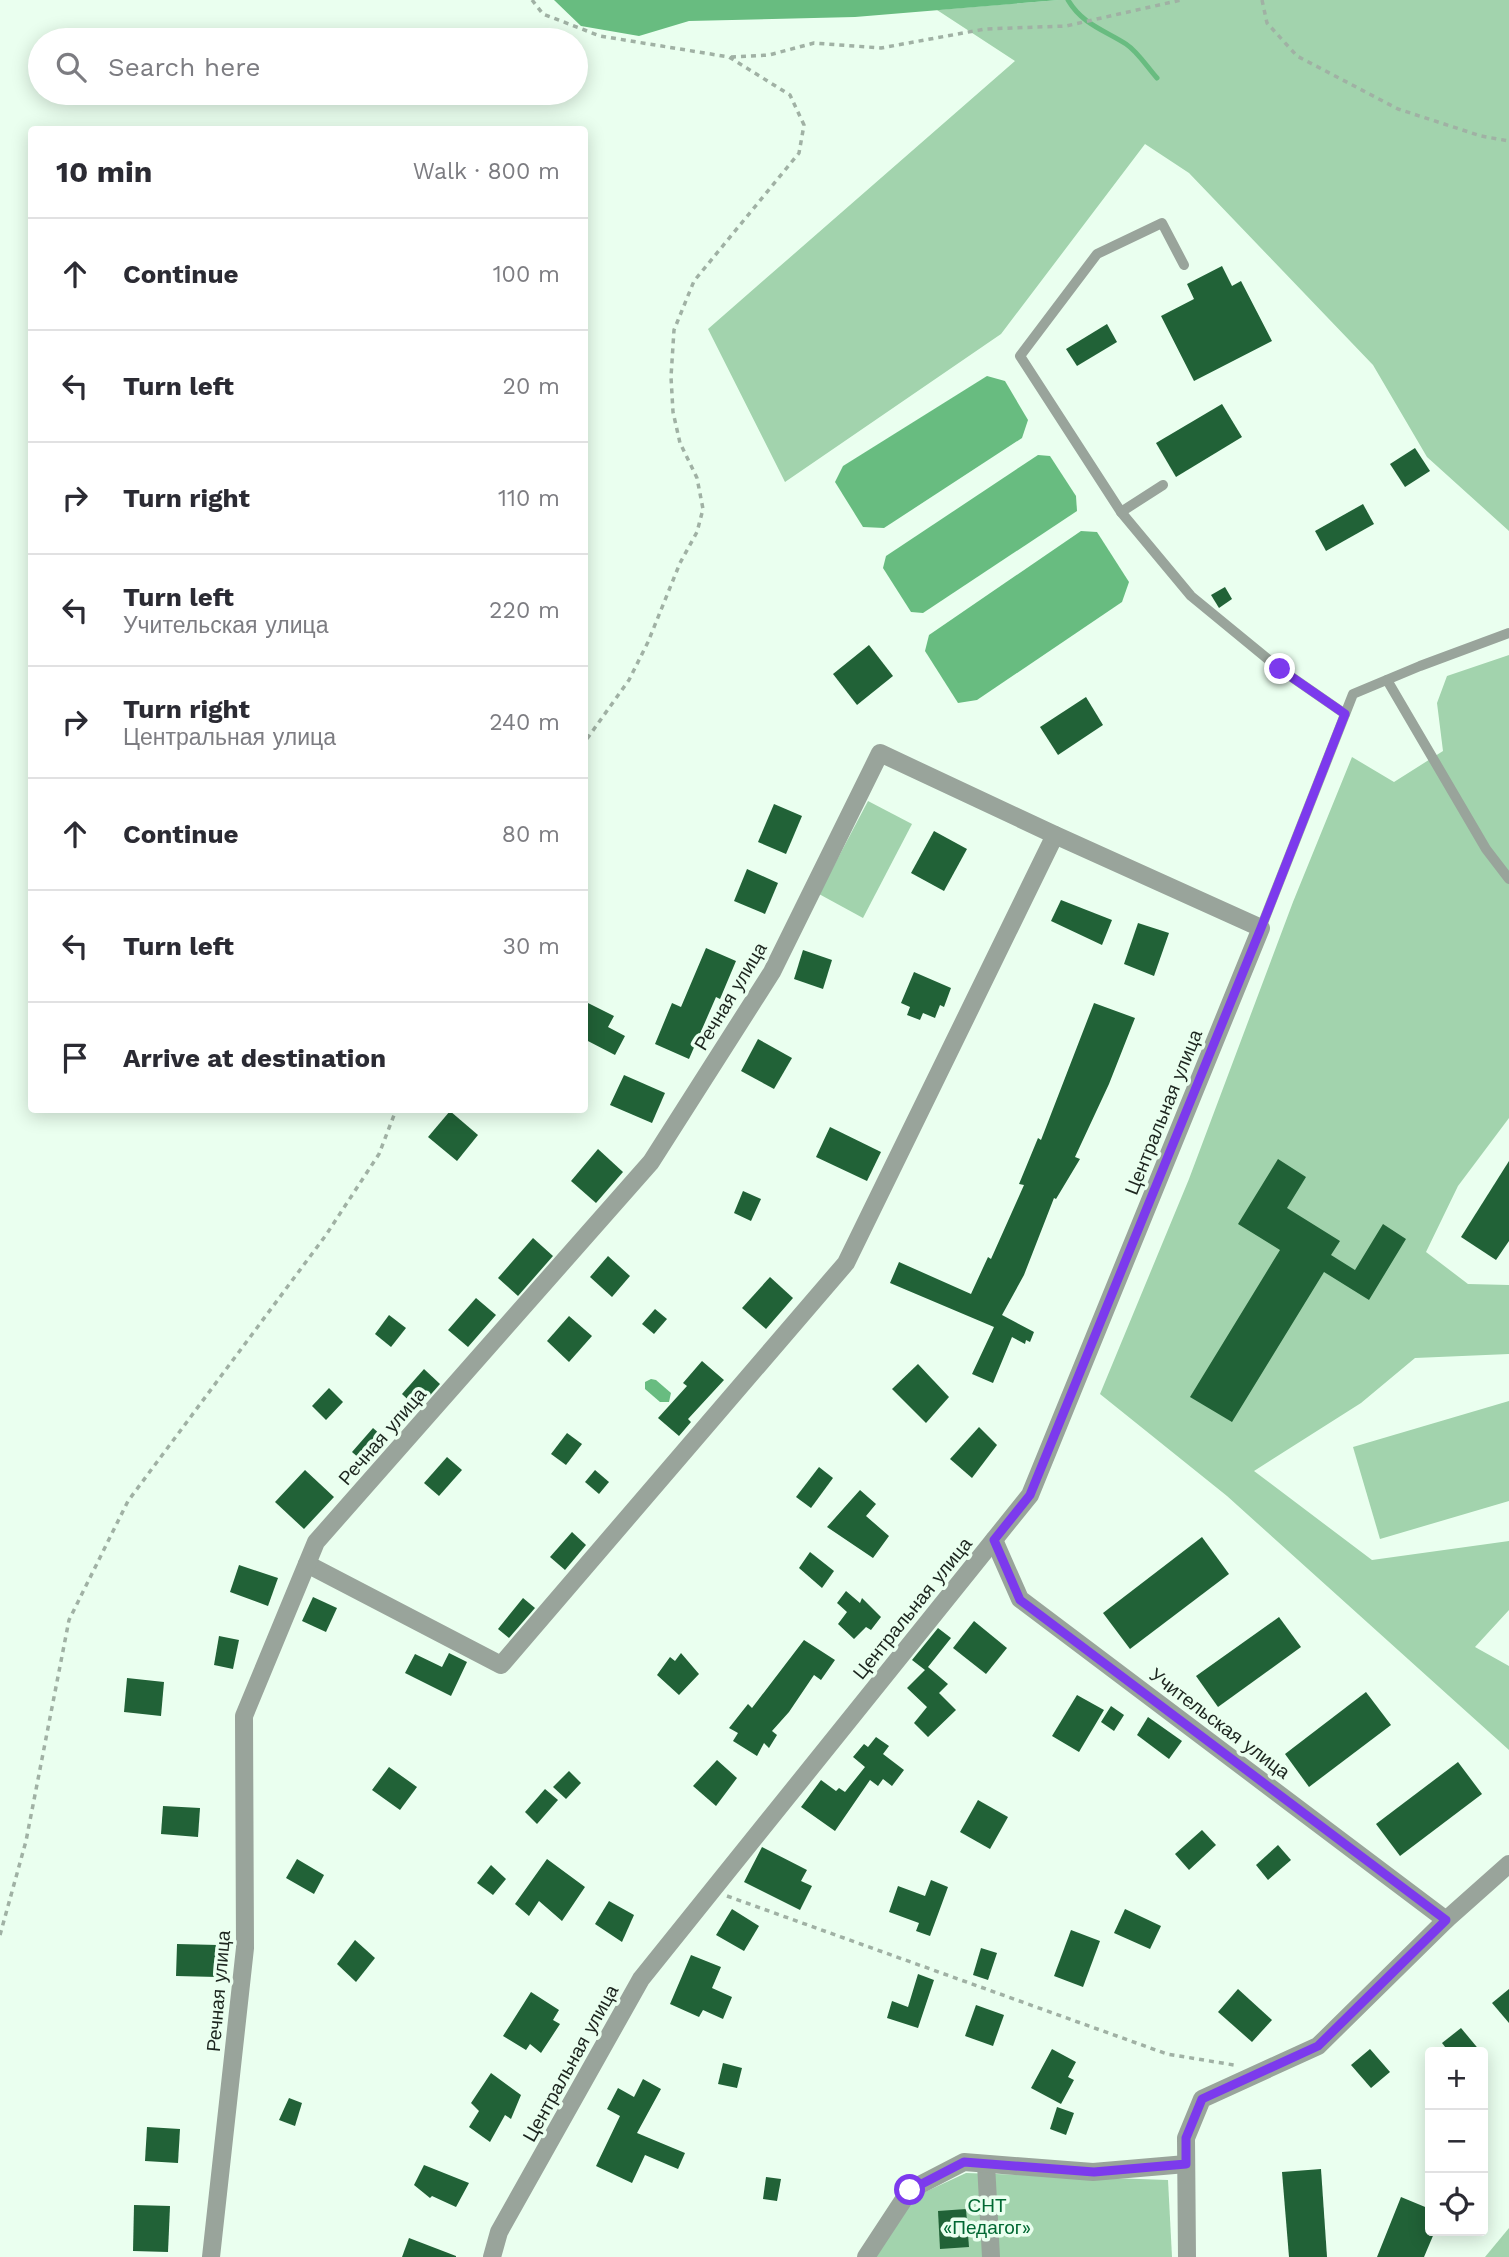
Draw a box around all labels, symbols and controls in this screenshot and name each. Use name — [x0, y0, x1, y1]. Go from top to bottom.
search box — [28, 28, 588, 105]
icon: search — [52, 48, 90, 86]
text: Search here — [108, 52, 260, 82]
text: 10 min — [56, 154, 152, 189]
text: Walk · 800 m — [413, 158, 560, 185]
icon: ahead — [56, 255, 94, 293]
text: Continue — [123, 259, 239, 289]
text: 100 m — [493, 261, 560, 288]
icon: left — [56, 367, 94, 405]
text: Turn left — [123, 371, 234, 401]
text: 20 m — [503, 373, 560, 400]
icon: right — [56, 479, 94, 517]
text: Turn right — [123, 483, 250, 513]
text: 110 m — [498, 485, 560, 512]
text: Turn left — [123, 582, 234, 612]
icon: left — [56, 591, 94, 629]
text: 220 m — [489, 597, 560, 624]
text: Учительская улица — [123, 612, 329, 639]
route end — [1264, 653, 1295, 684]
text: Turn right — [123, 694, 250, 724]
icon: right — [56, 703, 94, 741]
text: 240 m — [489, 709, 560, 736]
text: Центральная улица — [123, 724, 336, 751]
icon: ahead — [56, 815, 94, 853]
text: Continue — [123, 819, 239, 849]
text: 80 m — [502, 821, 560, 848]
icon: left — [56, 927, 94, 965]
text: Turn left — [123, 931, 234, 961]
text: 30 m — [503, 933, 560, 960]
street label: Речная улица — [689, 938, 772, 1054]
street label: Центральная улица — [1120, 1026, 1207, 1198]
icon: arrive — [56, 1039, 94, 1077]
text: Arrive at destination — [123, 1043, 386, 1073]
street label: Речная улица — [334, 1383, 431, 1490]
street label: Центральная улица — [848, 1532, 977, 1684]
street label: Учительская улица — [1145, 1663, 1295, 1784]
street label: Речная улица — [202, 1929, 235, 2053]
street label: Центральная улица — [518, 1980, 623, 2146]
map controls — [1425, 2047, 1488, 2236]
button: + — [1425, 2047, 1488, 2110]
button: − — [1425, 2110, 1488, 2173]
button: locate — [1425, 2173, 1488, 2236]
route start — [894, 2174, 925, 2205]
park label: СНТ «Педагог» — [943, 2194, 1031, 2239]

